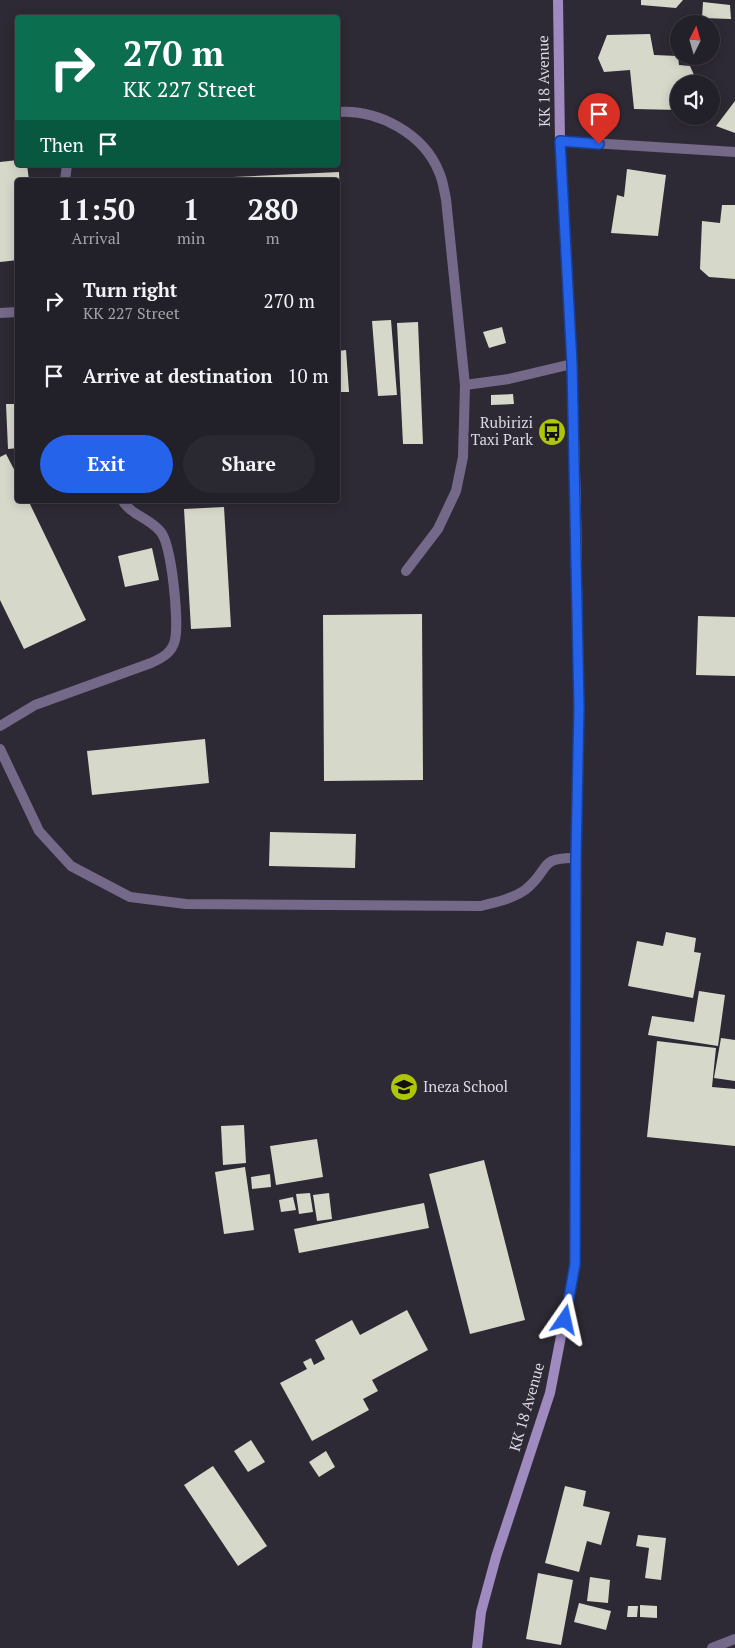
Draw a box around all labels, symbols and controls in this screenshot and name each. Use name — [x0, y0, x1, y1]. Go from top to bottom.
north arrow — [670, 15, 720, 65]
map controls — [670, 15, 720, 125]
text: 270 m — [123, 30, 224, 76]
icon: right — [40, 35, 105, 100]
street label: KK 18 Avenue — [532, 35, 554, 127]
text: KK 227 Street — [123, 74, 256, 103]
button: sound — [670, 75, 720, 125]
pin — [578, 93, 620, 144]
icon: arrive — [585, 100, 613, 128]
icon: arrive — [94, 130, 122, 158]
text: Then — [40, 132, 84, 157]
text: 11:50 — [57, 189, 135, 229]
text: 1 — [183, 189, 200, 229]
text: 280 — [247, 189, 298, 229]
text: Arrival — [71, 227, 121, 249]
text: min — [177, 227, 205, 249]
text: m — [266, 227, 279, 249]
text: Turn right — [83, 277, 177, 302]
icon: right — [40, 287, 68, 315]
text: 270 m — [264, 288, 315, 313]
text: KK 227 Street — [83, 302, 180, 324]
icon: arrive — [40, 362, 68, 390]
text: Arrive at destination — [83, 363, 272, 388]
text: 10 m — [287, 363, 329, 388]
place label: Rubirizi Taxi Park — [471, 412, 533, 449]
bus stop icon: Rubirizi Taxi Park — [537, 417, 567, 447]
button: Exit — [40, 435, 173, 493]
button: Share — [183, 435, 315, 493]
school or university icon: Ineza School — [389, 1072, 419, 1102]
place label: Ineza School — [423, 1076, 508, 1096]
position arrow — [538, 1293, 590, 1345]
street label: KK 18 Avenue — [504, 1360, 548, 1453]

